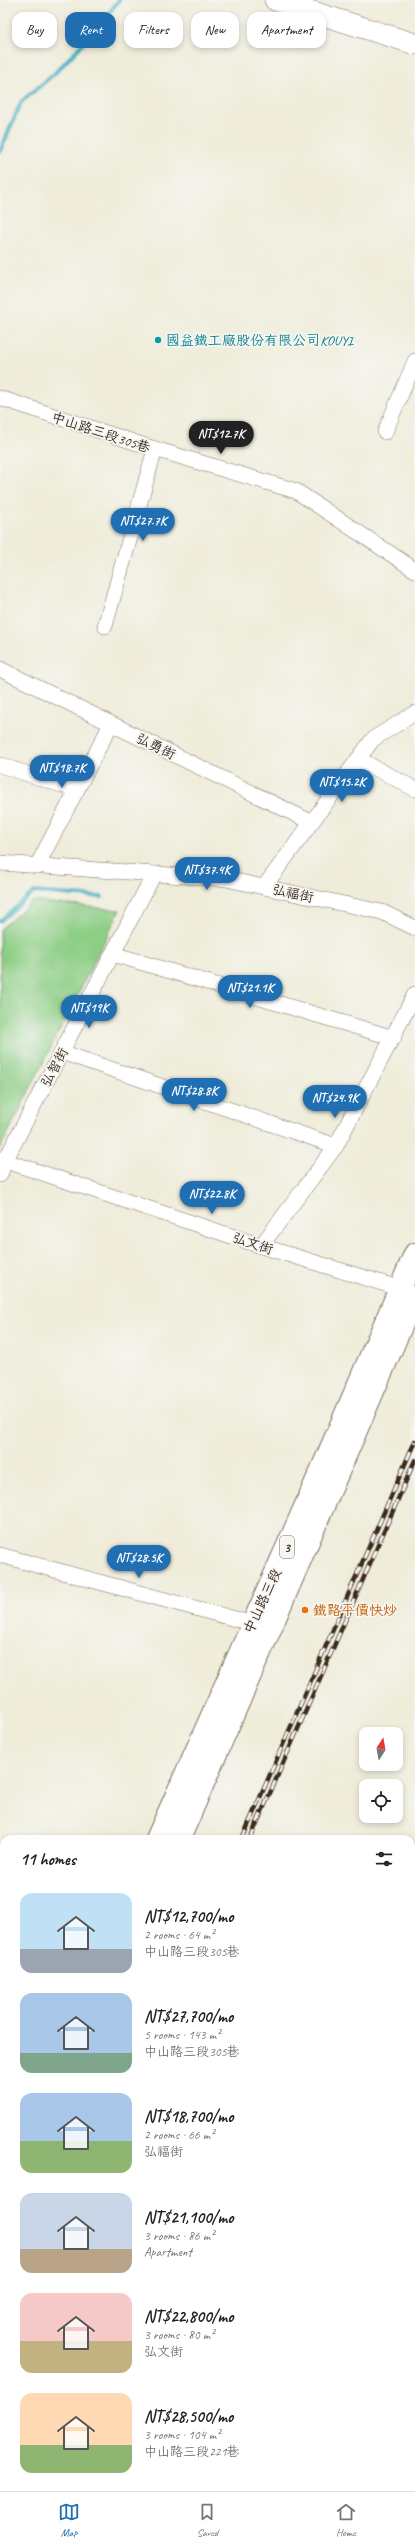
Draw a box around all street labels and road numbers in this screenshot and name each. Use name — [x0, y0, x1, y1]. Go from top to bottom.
street label: 中山路三段305巷 — [49, 408, 153, 457]
street label: 弘勇街 — [133, 730, 178, 763]
street label: 弘福街 — [271, 881, 315, 906]
street label: 弘智街 — [37, 1045, 72, 1090]
street label: 弘文街 — [230, 1229, 275, 1258]
road number: 3 — [280, 1536, 294, 1558]
street label: 中山路三段 — [240, 1566, 285, 1637]

